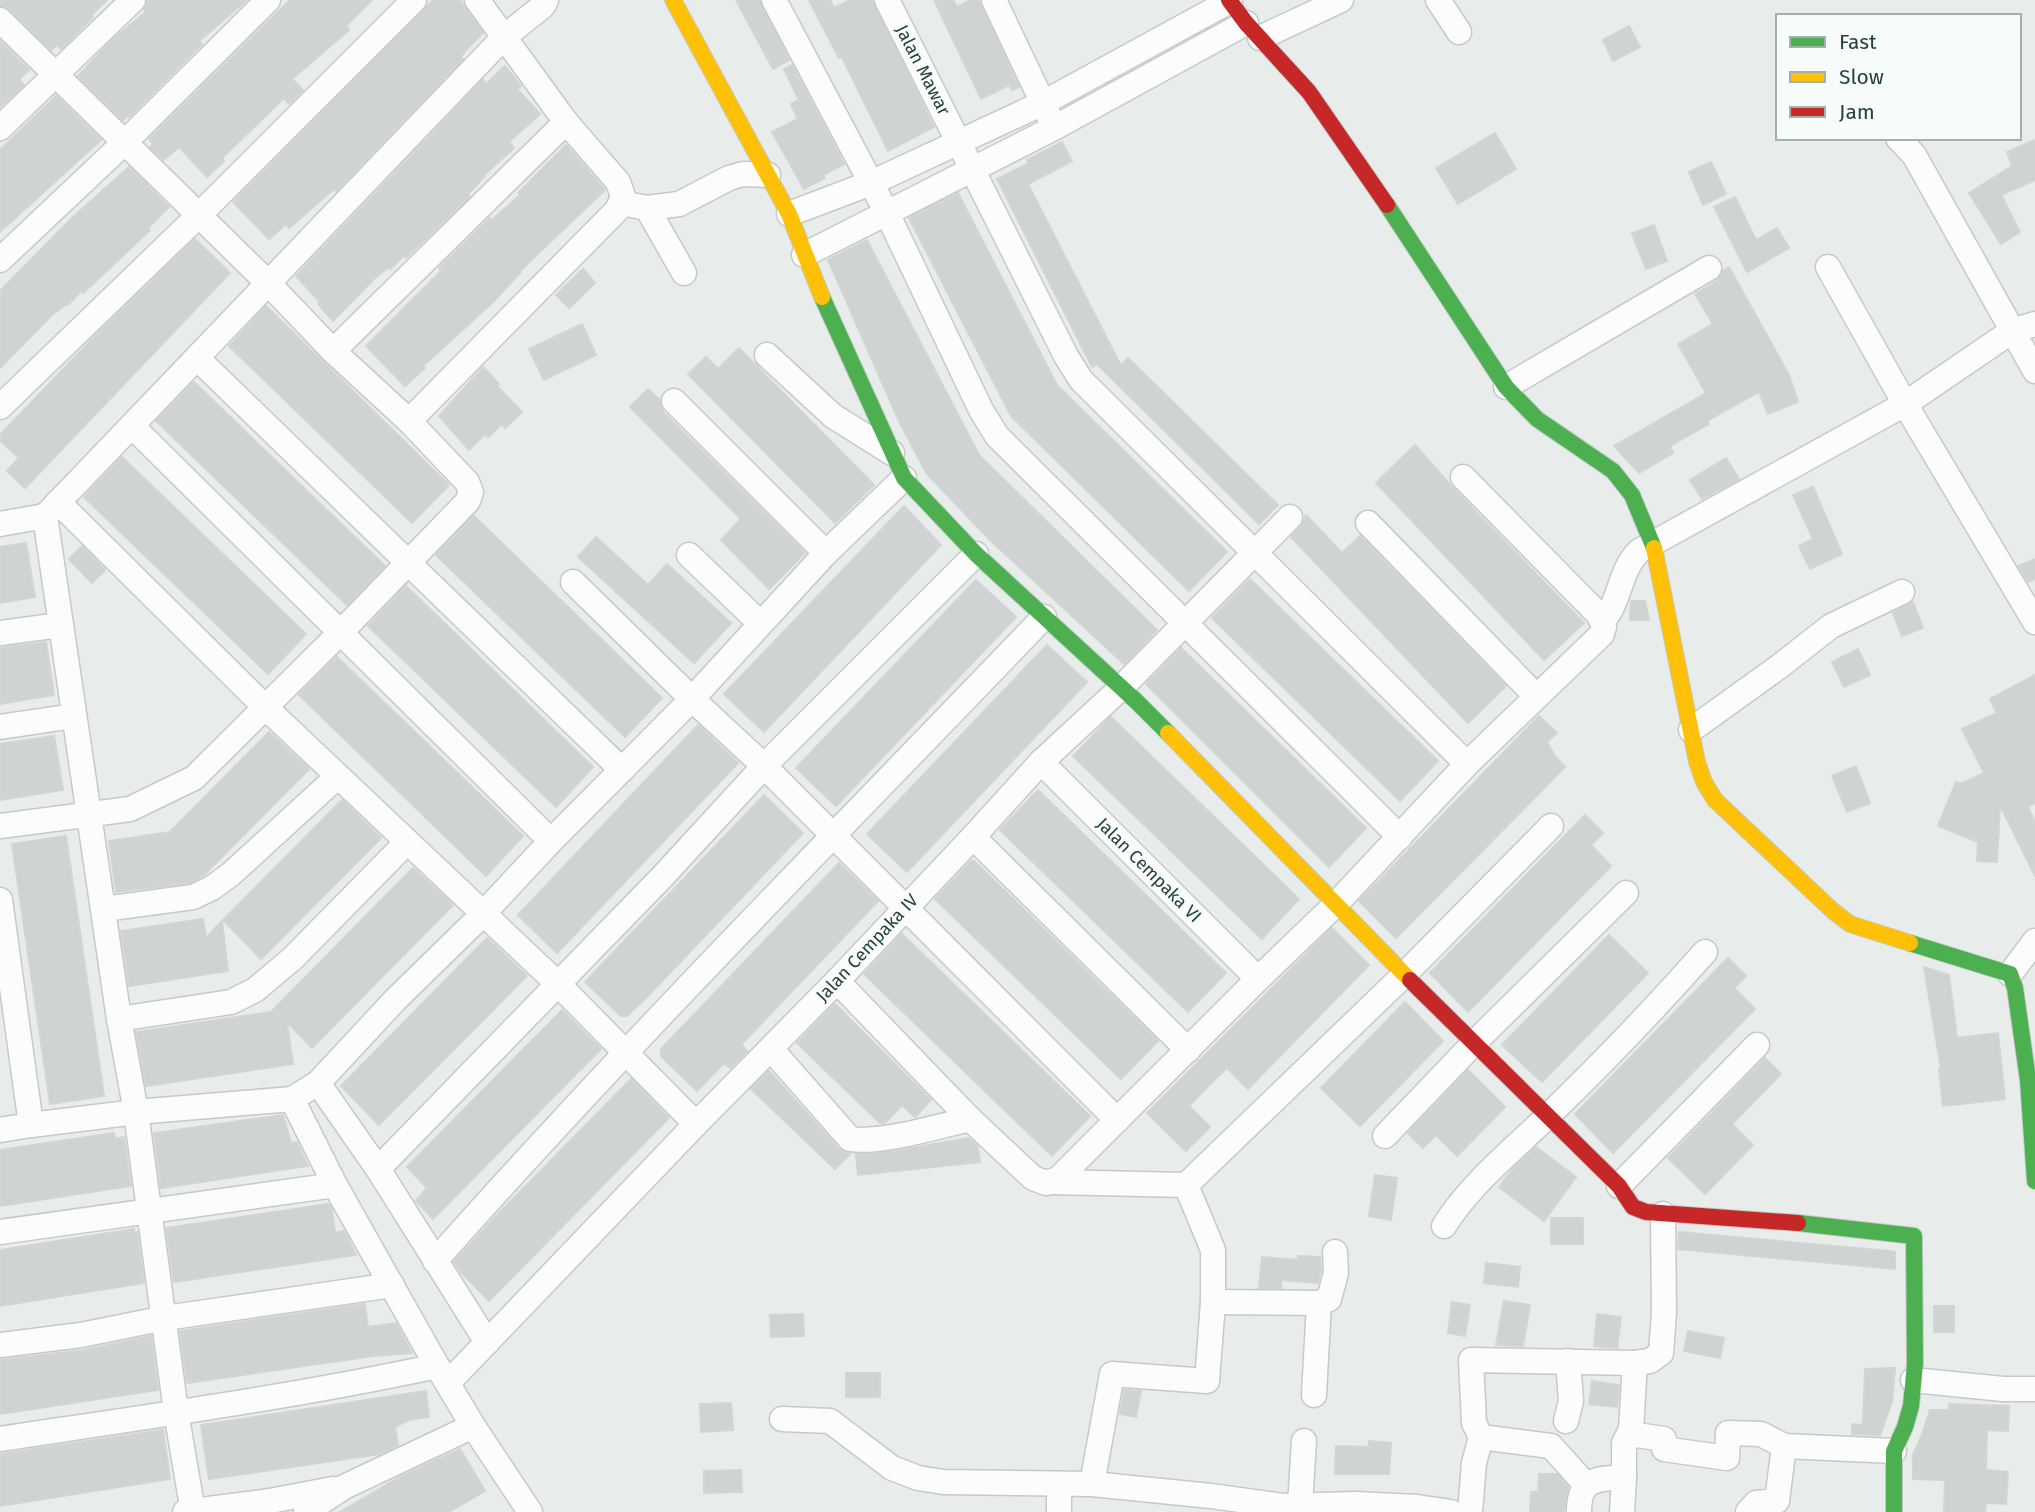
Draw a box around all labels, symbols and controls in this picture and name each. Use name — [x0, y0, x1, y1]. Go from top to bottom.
legend — [1776, 14, 2021, 140]
street label: Jalan Mawar — [891, 21, 955, 119]
text: Fast — [1839, 29, 1877, 55]
text: Slow — [1839, 64, 1884, 90]
text: Jam — [1839, 99, 1875, 125]
street label: Jalan Cempaka VI — [1092, 813, 1206, 927]
street label: Jalan Cempaka IV — [811, 889, 923, 1007]

